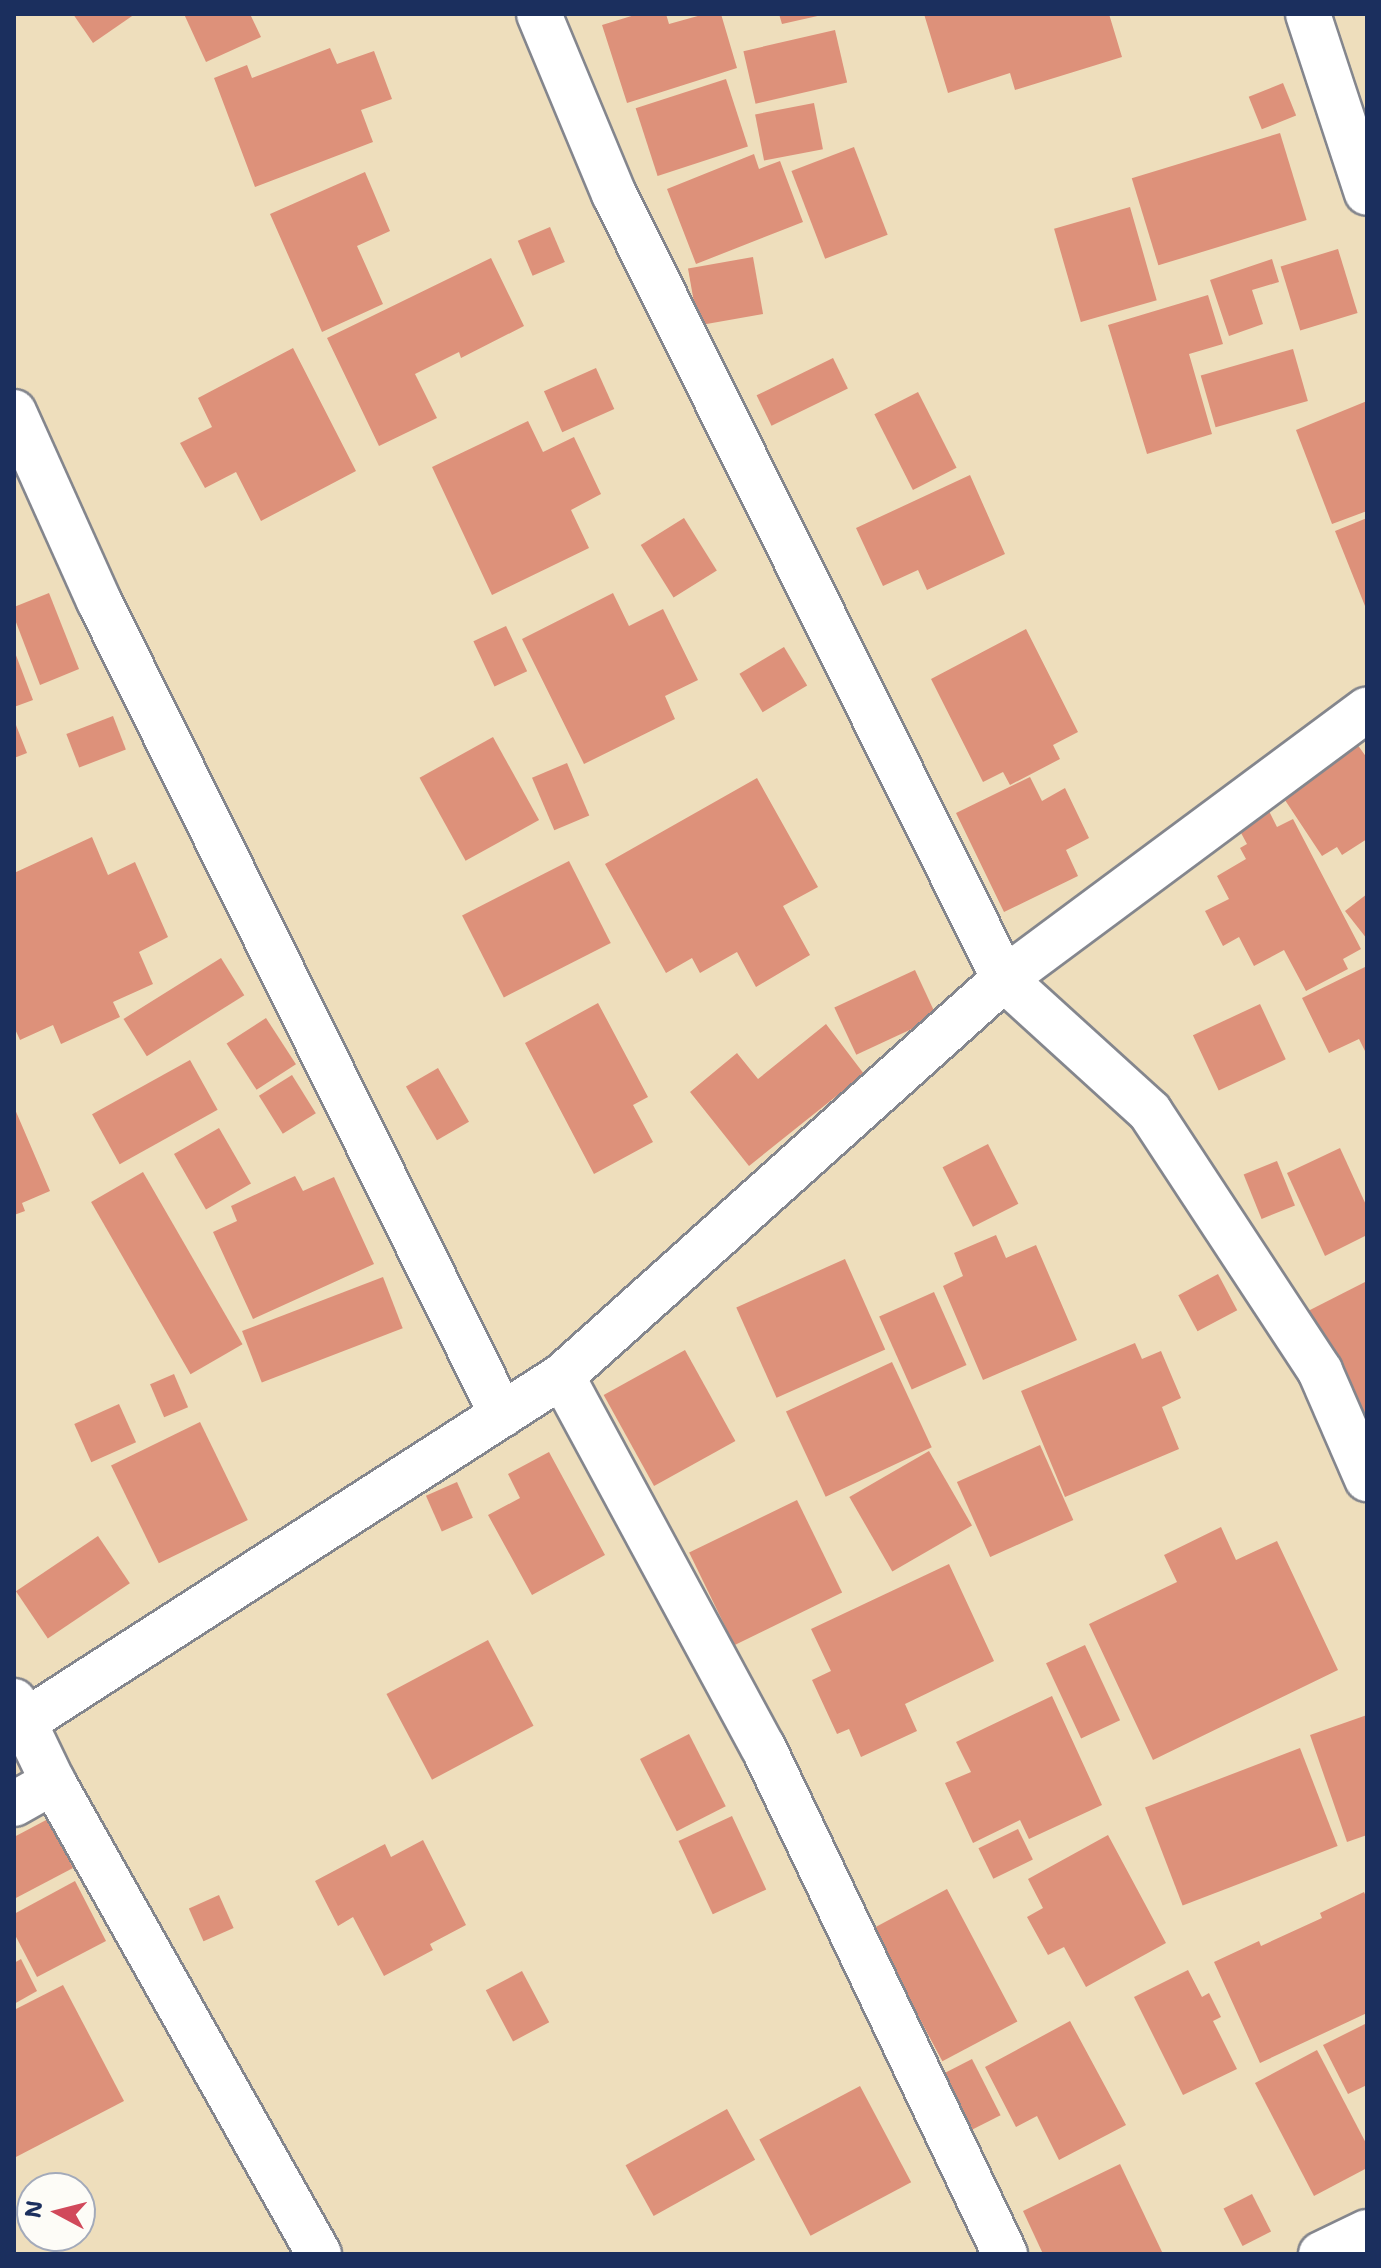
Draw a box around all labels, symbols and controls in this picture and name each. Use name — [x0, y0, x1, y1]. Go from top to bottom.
north arrow — [16, 2172, 96, 2252]
text: N — [18, 2199, 49, 2220]

